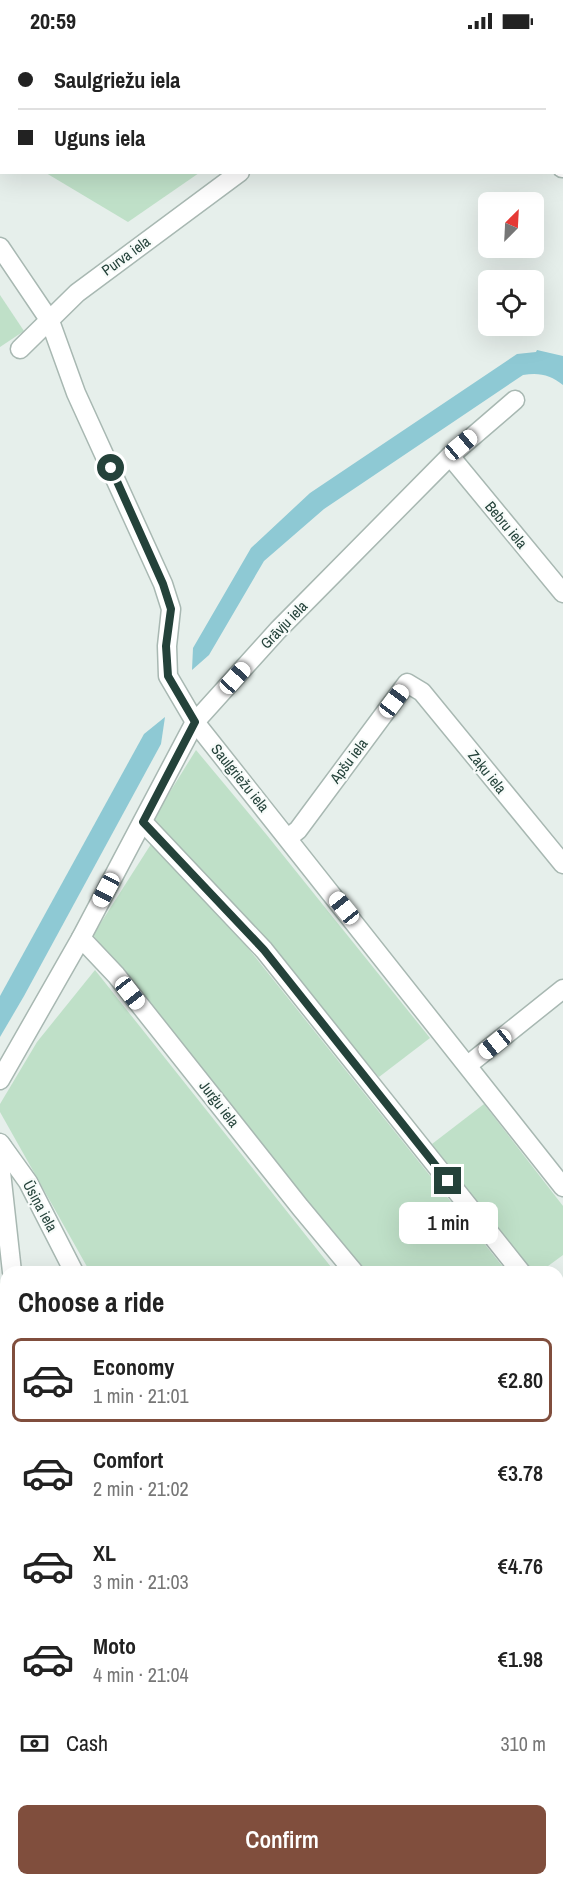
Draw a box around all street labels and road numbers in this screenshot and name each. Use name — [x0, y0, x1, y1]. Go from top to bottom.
street label: Purva iela — [97, 231, 154, 280]
street label: Bebru iela — [480, 496, 533, 553]
street label: Grāvju iela — [255, 596, 312, 653]
street label: Apšu iela — [324, 734, 373, 788]
street label: Saulgriežu iela — [206, 739, 274, 816]
street label: Zaķu iela — [463, 745, 512, 798]
street label: Jurģu iela — [194, 1076, 244, 1132]
street label: Ūsiņa iela — [18, 1176, 63, 1235]

